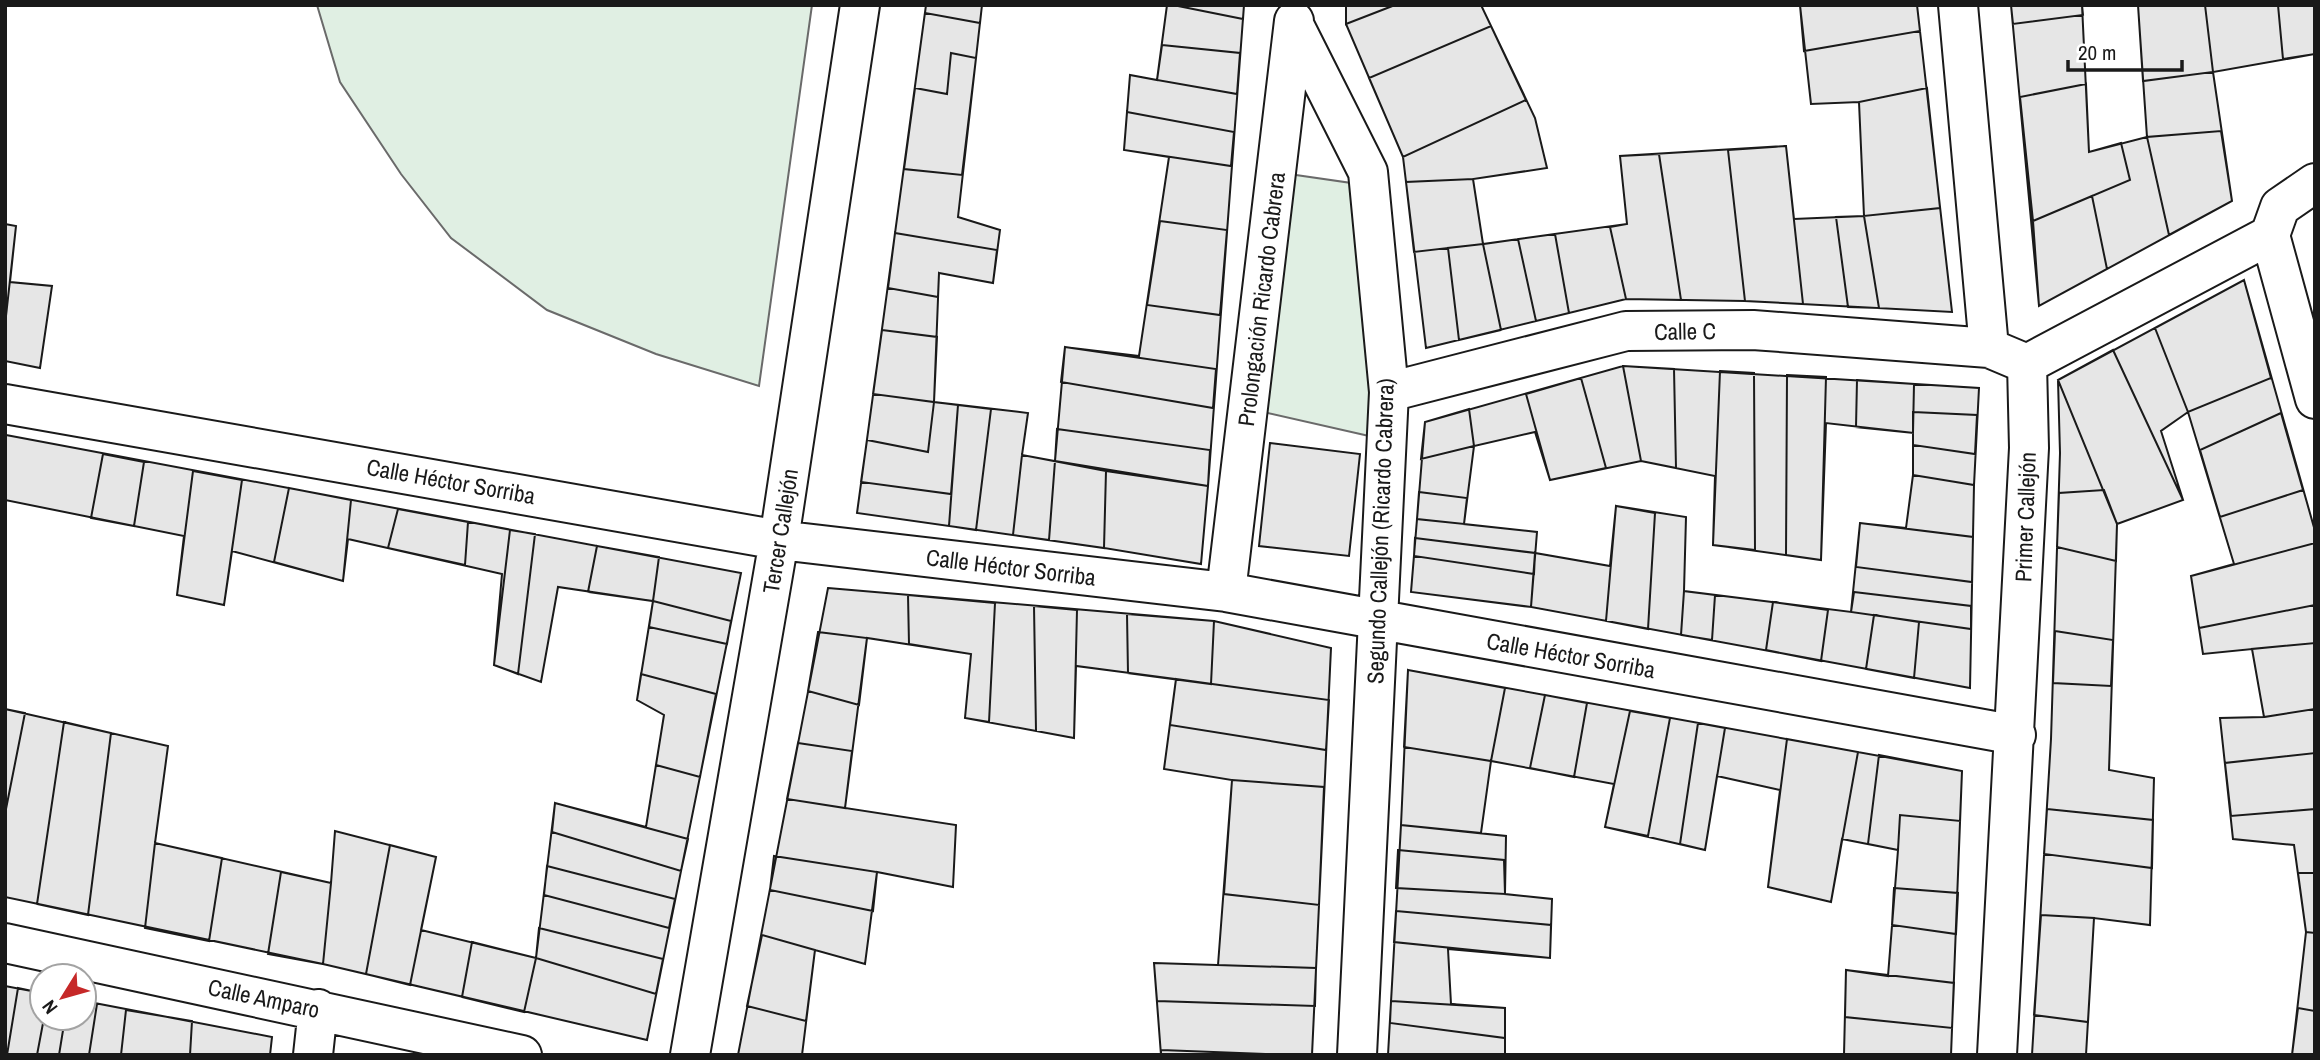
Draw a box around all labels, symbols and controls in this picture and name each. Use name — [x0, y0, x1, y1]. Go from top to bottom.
scale bar — [2068, 28, 2182, 72]
text: 20 m — [2078, 38, 2116, 67]
street label: Prolongación Ricardo Cabrera — [1230, 170, 1292, 428]
street label: Calle C — [1654, 315, 1716, 347]
street label: Segundo Callejón (Ricardo Cabrera) — [1359, 378, 1401, 684]
street label: Calle Héctor Sorriba — [364, 451, 538, 511]
street label: Primer Callejón — [2007, 452, 2043, 582]
street label: Tercer Callejón — [755, 466, 805, 596]
street label: Calle Héctor Sorriba — [924, 541, 1098, 593]
street label: Calle Héctor Sorriba — [1484, 625, 1658, 685]
north arrow — [28, 962, 98, 1032]
street label: Calle Amparo — [205, 971, 323, 1025]
text: N — [36, 995, 63, 1020]

